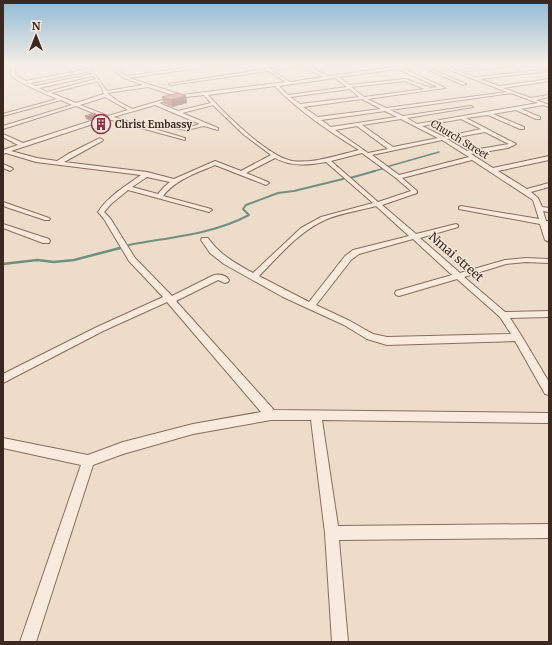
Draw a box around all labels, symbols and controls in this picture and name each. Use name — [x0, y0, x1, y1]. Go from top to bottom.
north arrow — [16, 16, 56, 56]
text: N — [32, 19, 41, 33]
building icon: Christ Embassy — [90, 113, 112, 135]
street label: Church Street — [428, 117, 491, 162]
place label: Christ Embassy — [115, 118, 192, 131]
street label: Nmai street — [426, 229, 487, 285]

